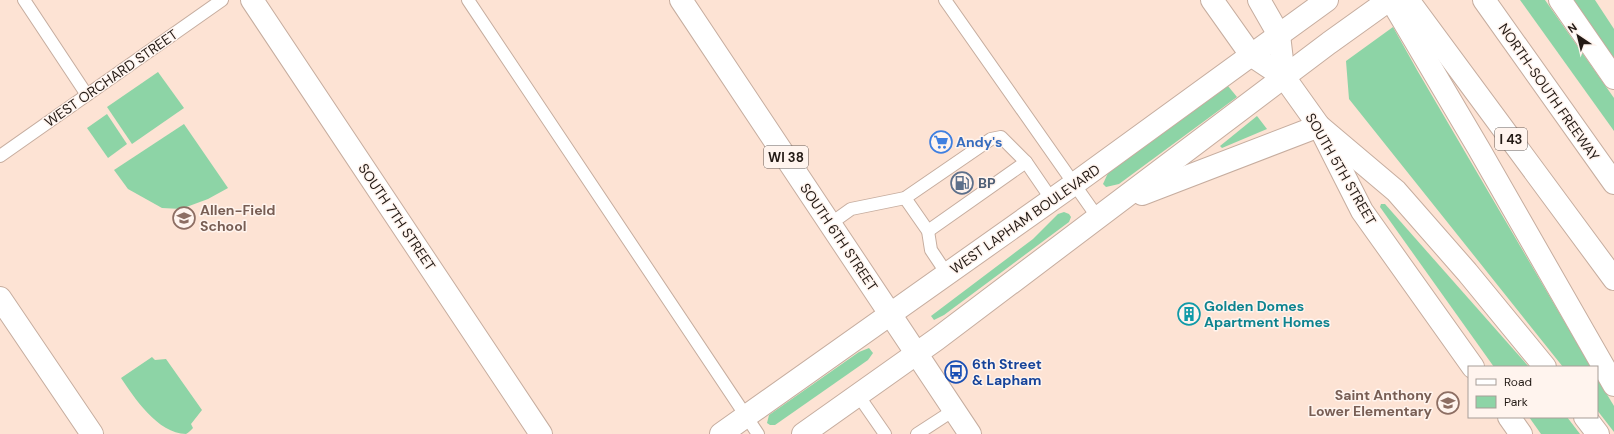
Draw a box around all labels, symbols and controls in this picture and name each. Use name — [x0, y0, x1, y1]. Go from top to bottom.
north arrow — [1558, 16, 1598, 56]
street label: NORTH-SOUTH FREEWAY — [1495, 20, 1603, 164]
street label: WEST ORCHARD STREET — [41, 25, 181, 131]
street label: SOUTH 5TH STREET — [1302, 110, 1380, 228]
road number: I 43 — [1495, 128, 1527, 150]
supermarket icon: Andy's — [928, 129, 954, 155]
place label: Andy's — [956, 133, 1002, 151]
road number: WI 38 — [764, 146, 808, 168]
street label: SOUTH 7TH STREET — [354, 160, 440, 274]
street label: WEST LAPHAM BOULEVARD — [947, 160, 1103, 278]
fuel station icon: BP — [949, 170, 975, 196]
place label: BP — [978, 174, 996, 192]
street label: SOUTH 6TH STREET — [796, 180, 882, 295]
place label: Allen-Field School — [200, 201, 276, 235]
school or university icon: Allen-Field School — [171, 205, 197, 231]
place label: Golden Domes Apartment Homes — [1204, 297, 1330, 331]
building icon: Golden Domes Apartment Homes — [1176, 301, 1202, 327]
place label: 6th Street & Lapham — [972, 355, 1042, 389]
bus stop icon: 6th Street & Lapham — [943, 359, 969, 385]
legend — [1468, 366, 1598, 418]
text: Road — [1504, 374, 1532, 390]
place label: Saint Anthony Lower Elementary — [1309, 386, 1433, 420]
school or university icon: Saint Anthony Lower Elementary — [1435, 390, 1461, 416]
text: Park — [1504, 394, 1528, 410]

